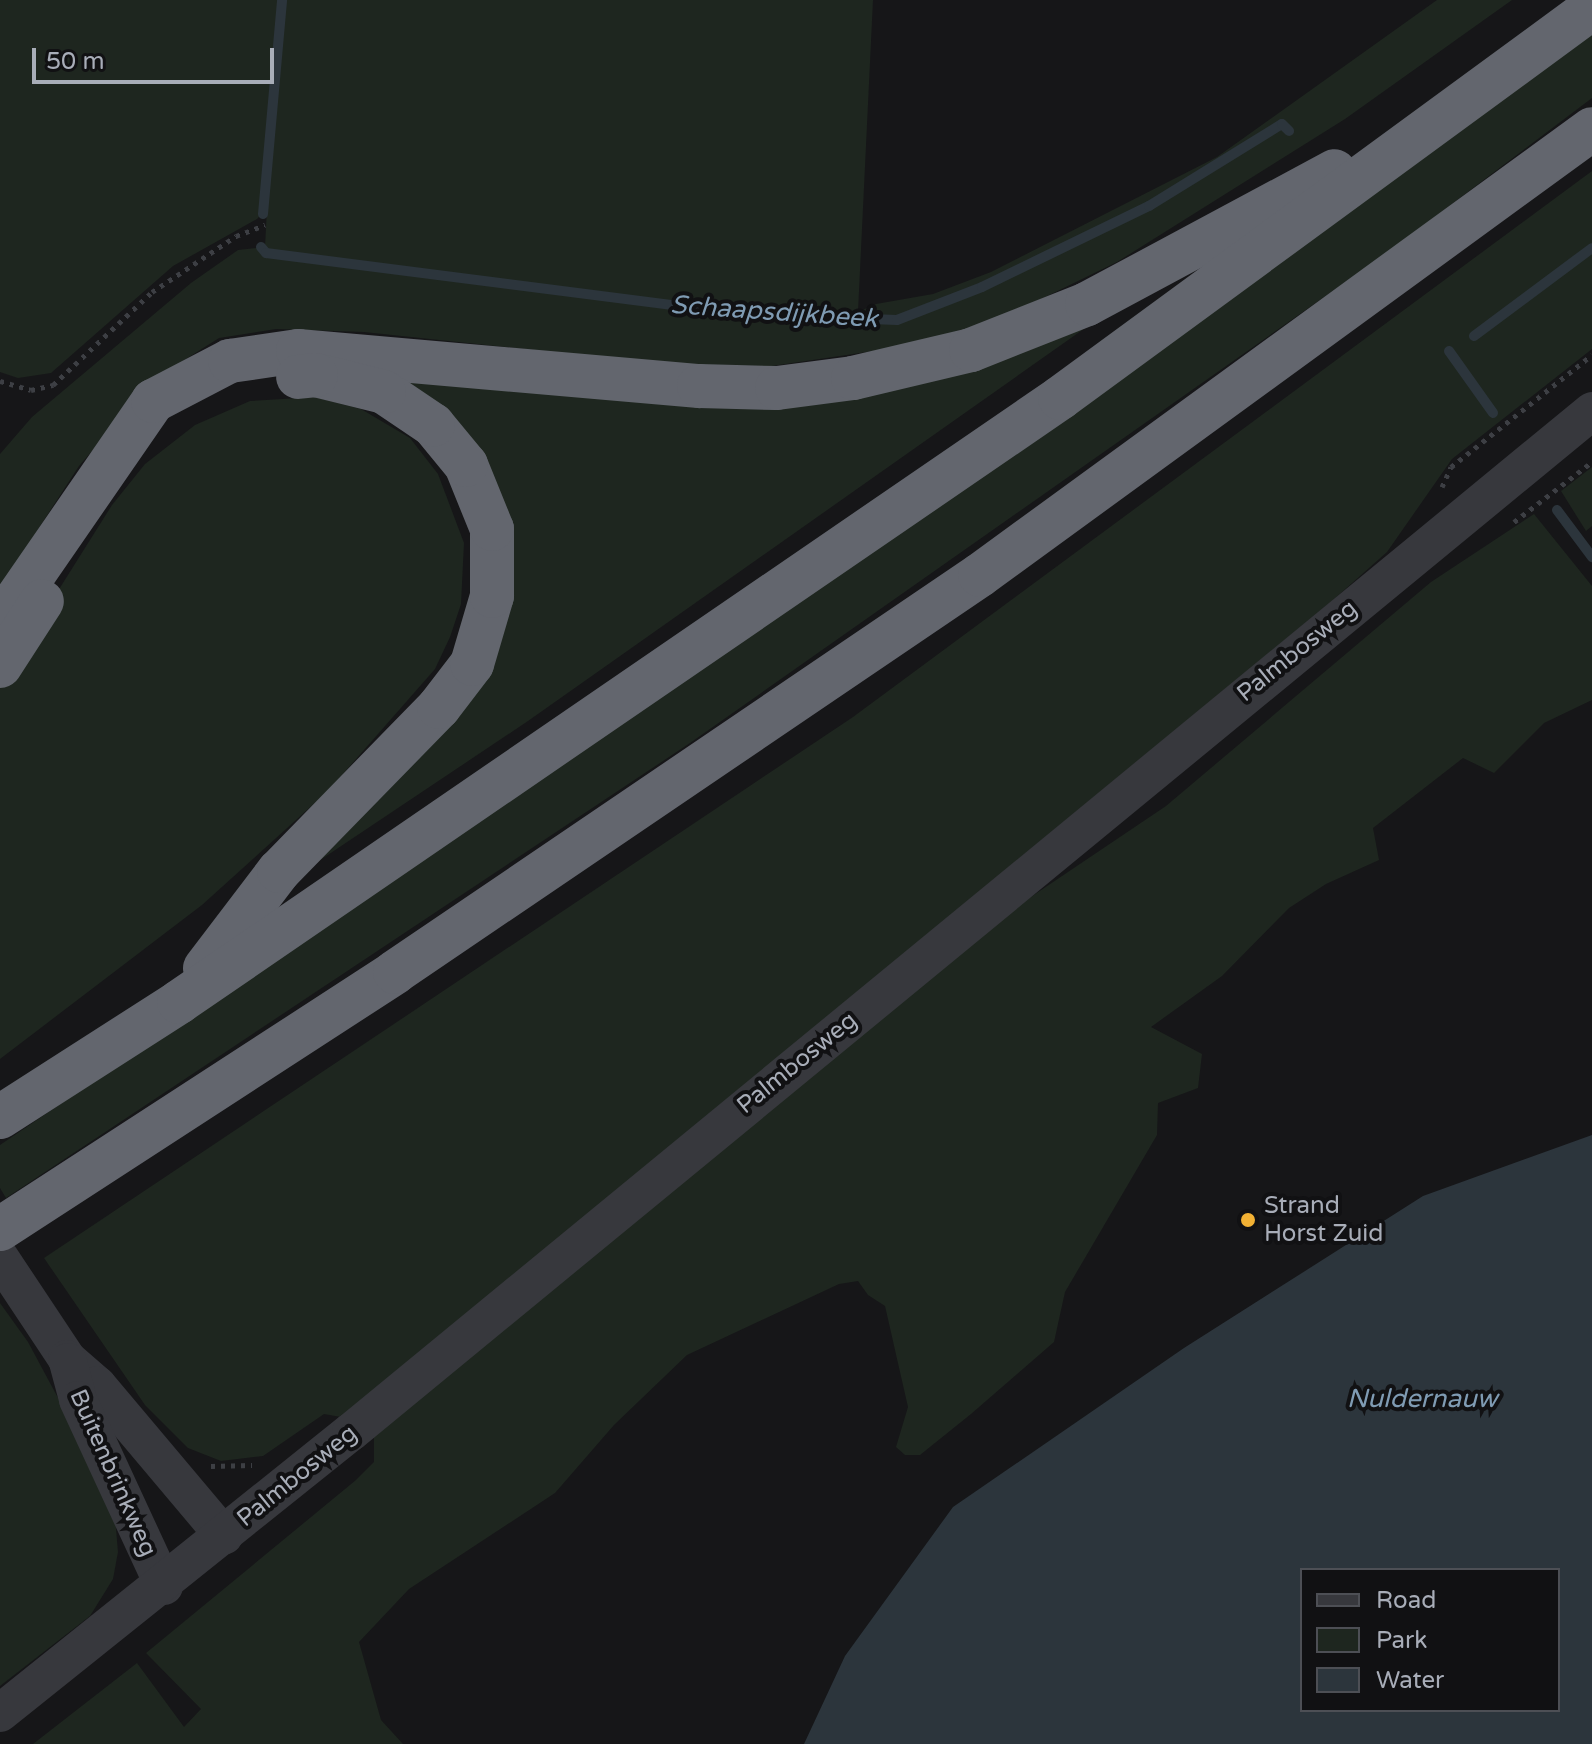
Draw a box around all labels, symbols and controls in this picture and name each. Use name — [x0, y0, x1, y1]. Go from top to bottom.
scale bar — [36, 32, 278, 82]
text: 50 m — [46, 47, 104, 76]
water label: Schaapsdijkbeek — [669, 289, 879, 335]
street label: Palmbosweg — [1231, 594, 1363, 708]
street label: Palmbosweg — [731, 1006, 863, 1120]
place label: Strand Horst Zuid — [1264, 1192, 1383, 1248]
marker: Strand Horst Zuid — [1239, 1211, 1257, 1229]
water label: Nuldernauw — [1347, 1383, 1497, 1415]
street label: Buitenbrinkweg — [63, 1385, 163, 1561]
street label: Palmbosweg — [231, 1419, 363, 1533]
legend — [1300, 1568, 1560, 1712]
text: Road — [1376, 1586, 1436, 1615]
text: Park — [1376, 1626, 1427, 1655]
text: Water — [1376, 1666, 1444, 1695]

